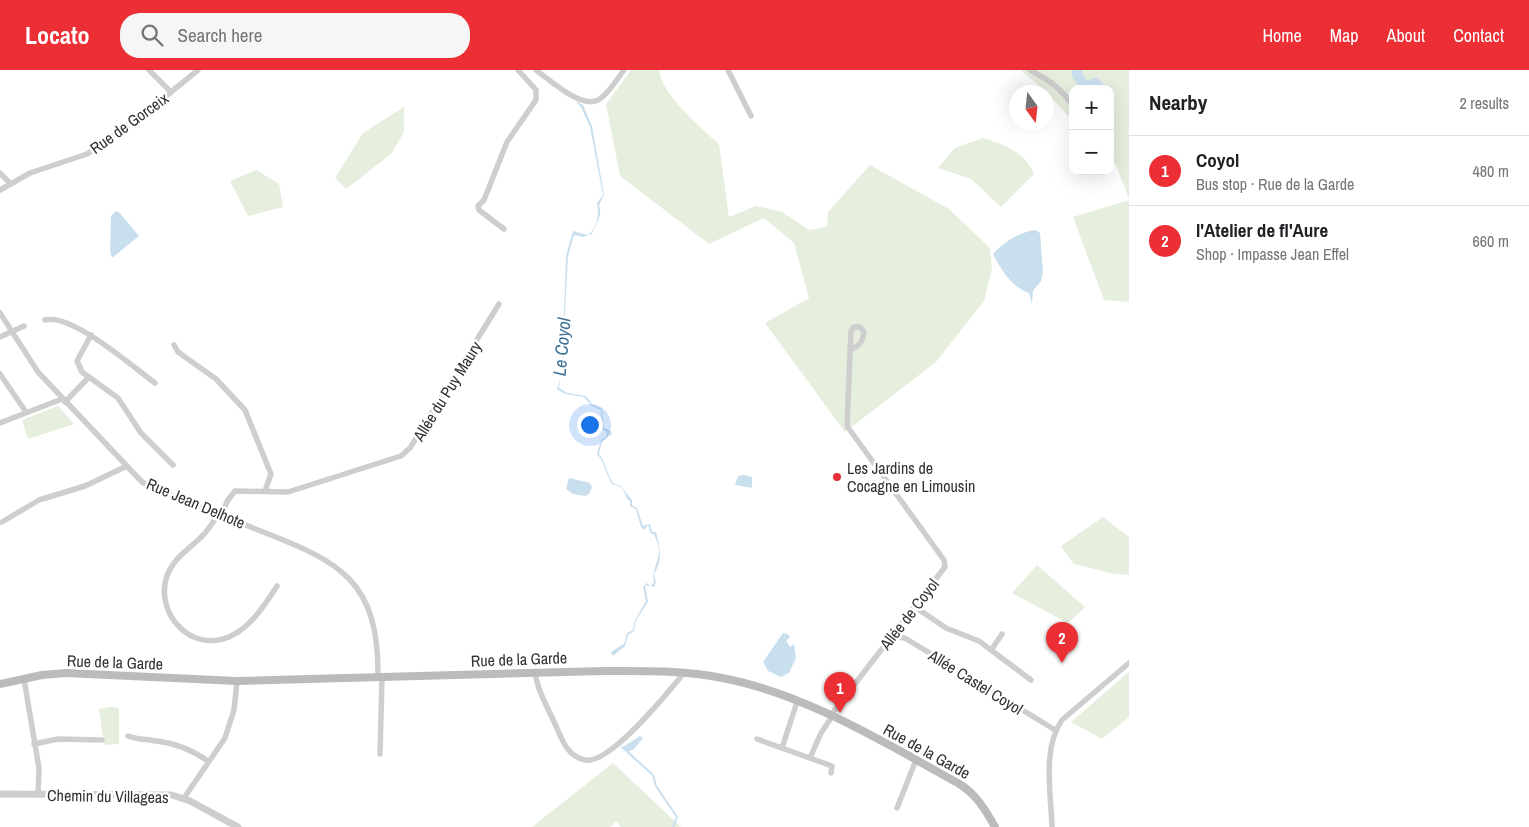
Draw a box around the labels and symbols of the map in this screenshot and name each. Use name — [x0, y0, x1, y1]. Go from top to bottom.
north arrow — [1009, 85, 1054, 130]
street label: Rue de Gorceix — [85, 87, 173, 159]
water label: Le Coyol — [547, 316, 577, 377]
street label: Allée du Puy Maury — [407, 337, 487, 446]
your location — [577, 412, 603, 438]
place label: Les Jardins de Cocagne en Limousin — [847, 457, 975, 497]
marker: Les Jardins de Cocagne en Limousin — [831, 471, 843, 483]
street label: Rue Jean Delhote — [143, 472, 249, 534]
street label: Allée de Coyol — [874, 574, 944, 655]
pin: 2 — [1046, 622, 1078, 663]
street label: Allée Castel Coyol — [924, 644, 1027, 720]
street label: Rue de la Garde — [471, 646, 567, 672]
street label: Rue de la Garde — [67, 649, 163, 675]
pin: 1 — [824, 672, 856, 713]
street label: Rue de la Garde — [880, 718, 974, 784]
street label: Chemin du Villageas — [47, 784, 169, 808]

